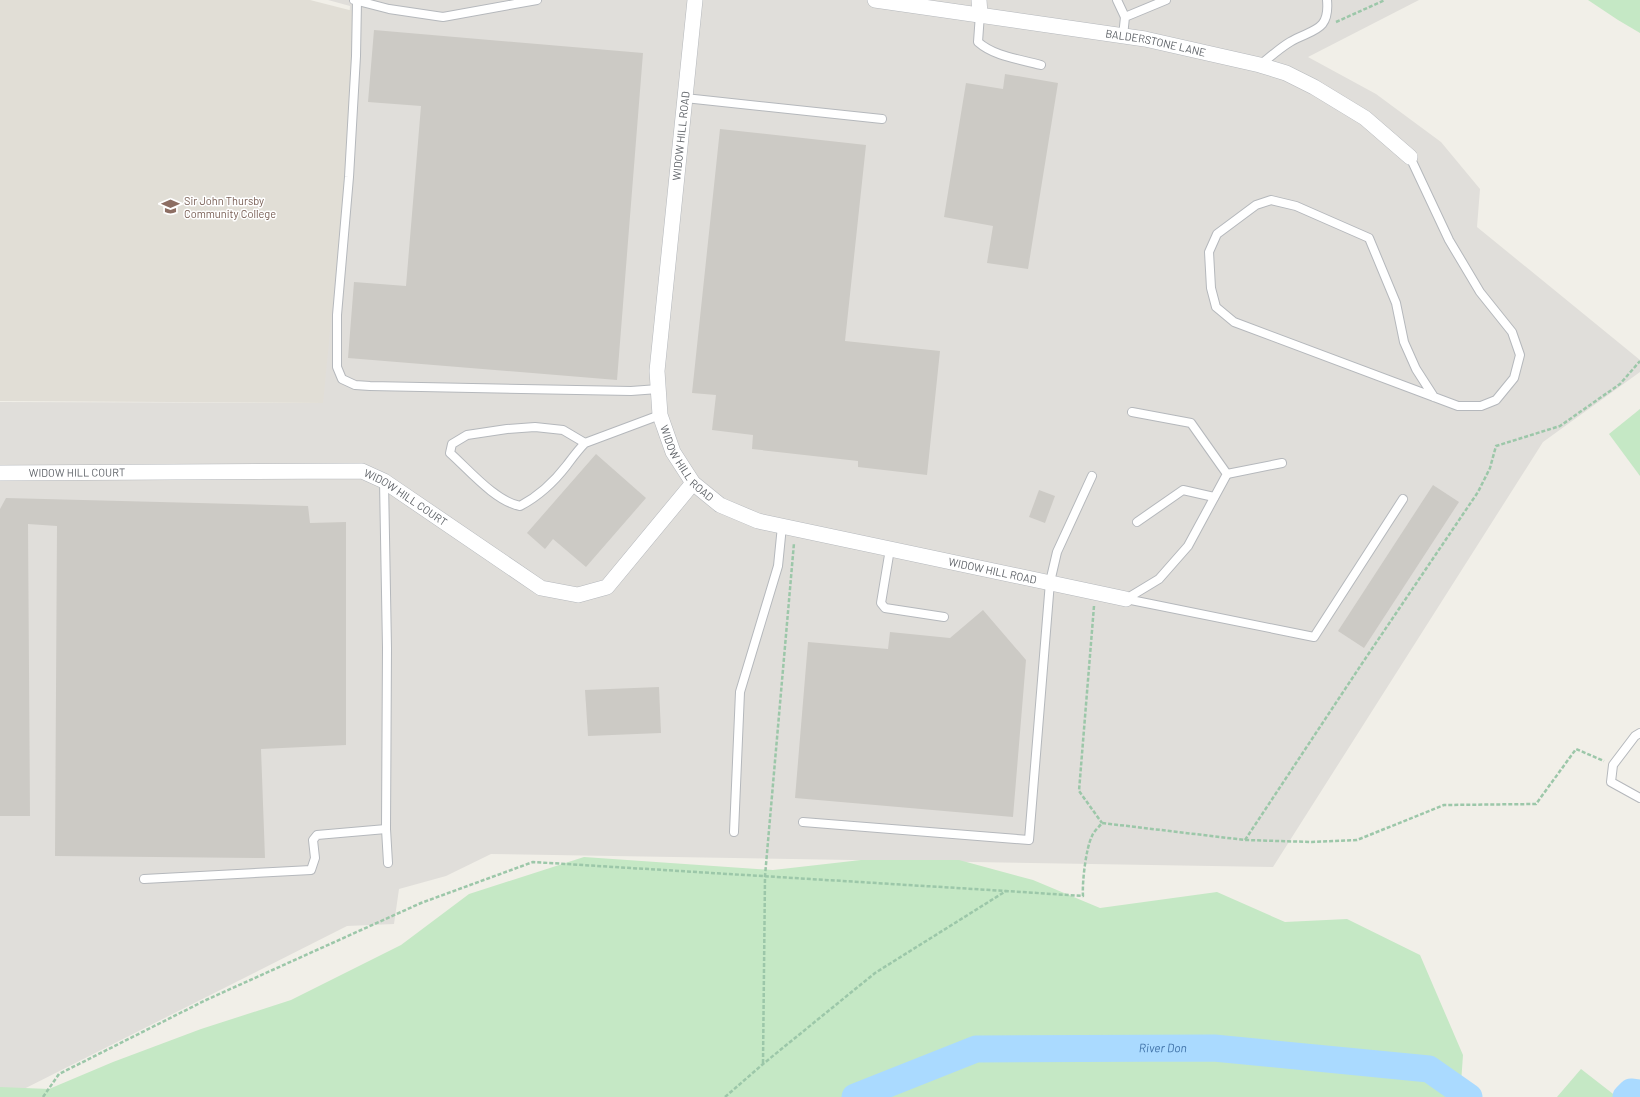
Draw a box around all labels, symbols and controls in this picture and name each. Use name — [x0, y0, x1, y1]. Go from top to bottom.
street label: BALDERSTONE LANE — [1105, 26, 1208, 59]
street label: WIDOW HILL ROAD — [669, 90, 692, 181]
place label: Sir John Thursby Community College — [184, 194, 276, 220]
school or university icon: Sir John Thursby Community College — [161, 197, 181, 217]
street label: WIDOW HILL ROAD — [658, 423, 717, 503]
street label: WIDOW HILL COURT — [29, 465, 125, 479]
street label: WIDOW HILL COURT — [362, 466, 450, 528]
street label: WIDOW HILL ROAD — [947, 555, 1038, 586]
water label: River Don — [1139, 1040, 1187, 1054]

